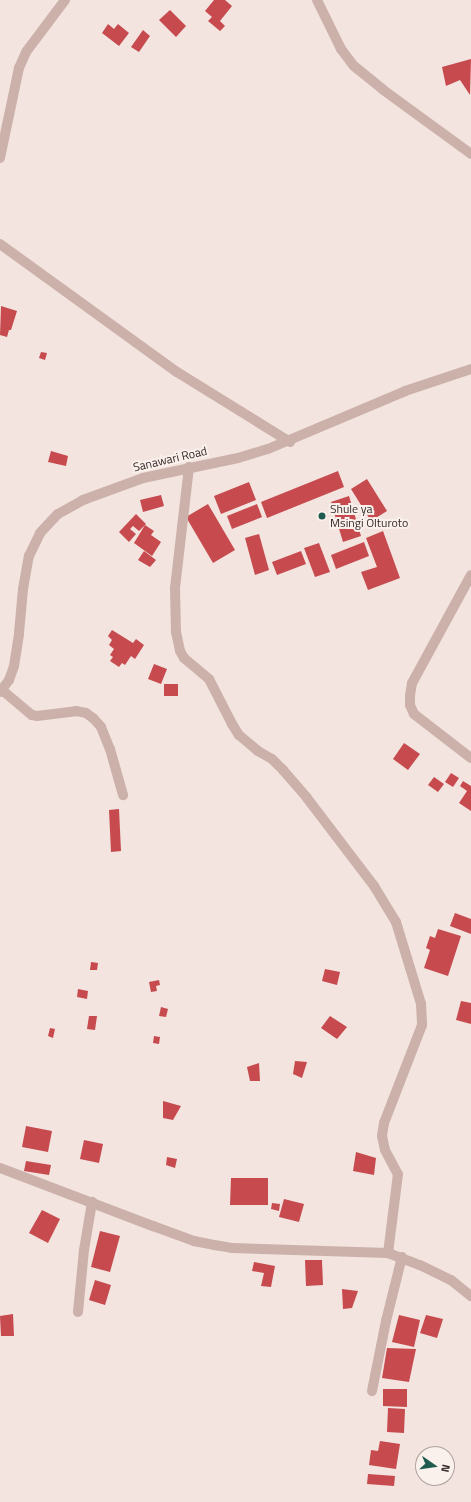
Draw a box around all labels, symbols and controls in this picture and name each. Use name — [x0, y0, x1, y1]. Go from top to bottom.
street label: Sanawari Road — [132, 443, 208, 475]
place label: Shule ya Msingi Olturoto — [330, 502, 408, 530]
marker: Shule ya Msingi Olturoto — [317, 511, 327, 521]
north arrow — [415, 1446, 455, 1486]
text: N — [437, 1463, 454, 1474]

